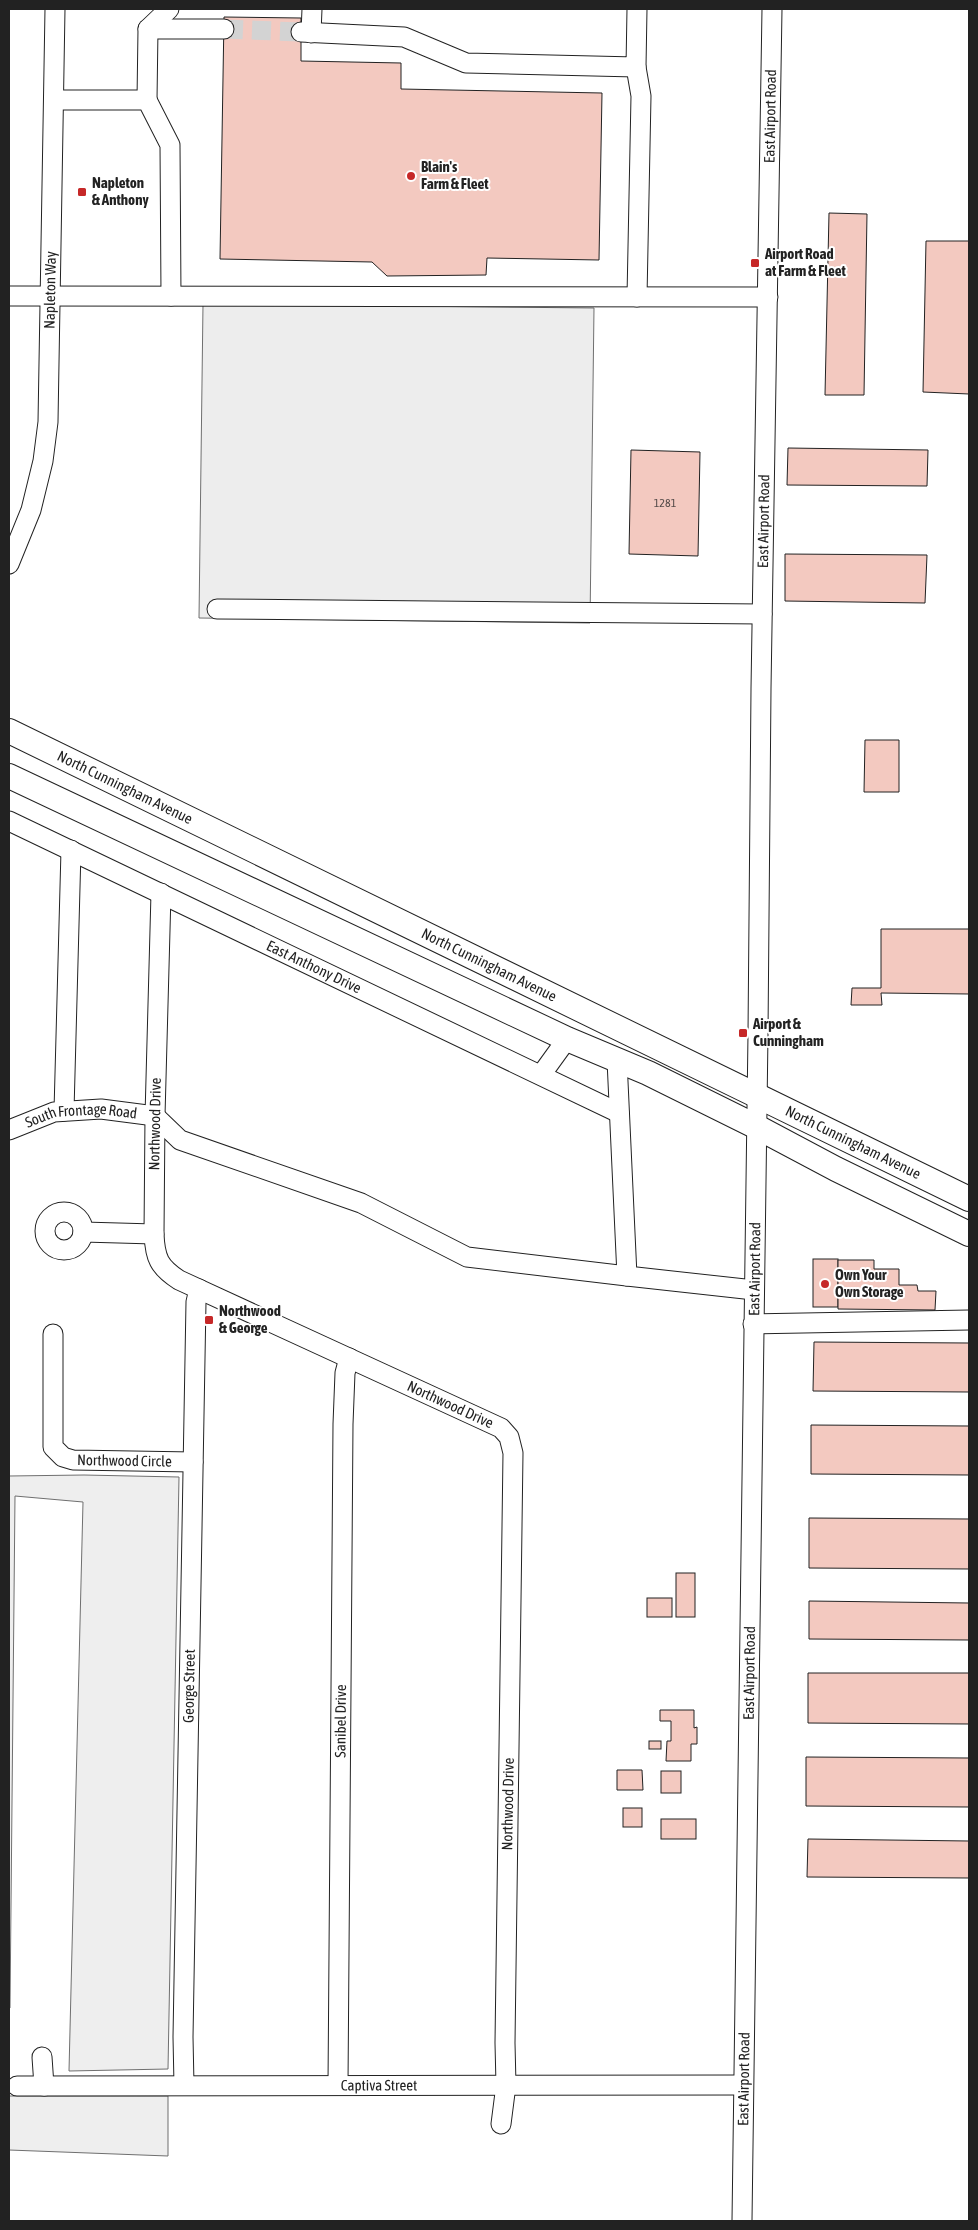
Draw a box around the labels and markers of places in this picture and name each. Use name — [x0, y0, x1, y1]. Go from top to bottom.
place label: Blain's Farm & Fleet — [421, 158, 489, 192]
marker: Blain's Farm & Fleet — [405, 170, 417, 182]
place label: Napleton & Anthony — [92, 174, 149, 208]
marker: Napleton & Anthony — [76, 186, 88, 198]
place label: Airport Road at Farm & Fleet — [764, 245, 847, 279]
marker: Airport Road at Farm & Fleet — [749, 257, 761, 269]
place label: Airport & Cunningham — [752, 1015, 824, 1049]
marker: Airport & Cunningham — [737, 1027, 749, 1039]
place label: Own Your Own Storage — [835, 1266, 904, 1300]
marker: Own Your Own Storage — [819, 1278, 831, 1290]
place label: Northwood & George — [219, 1302, 281, 1336]
marker: Northwood & George — [203, 1314, 215, 1326]

